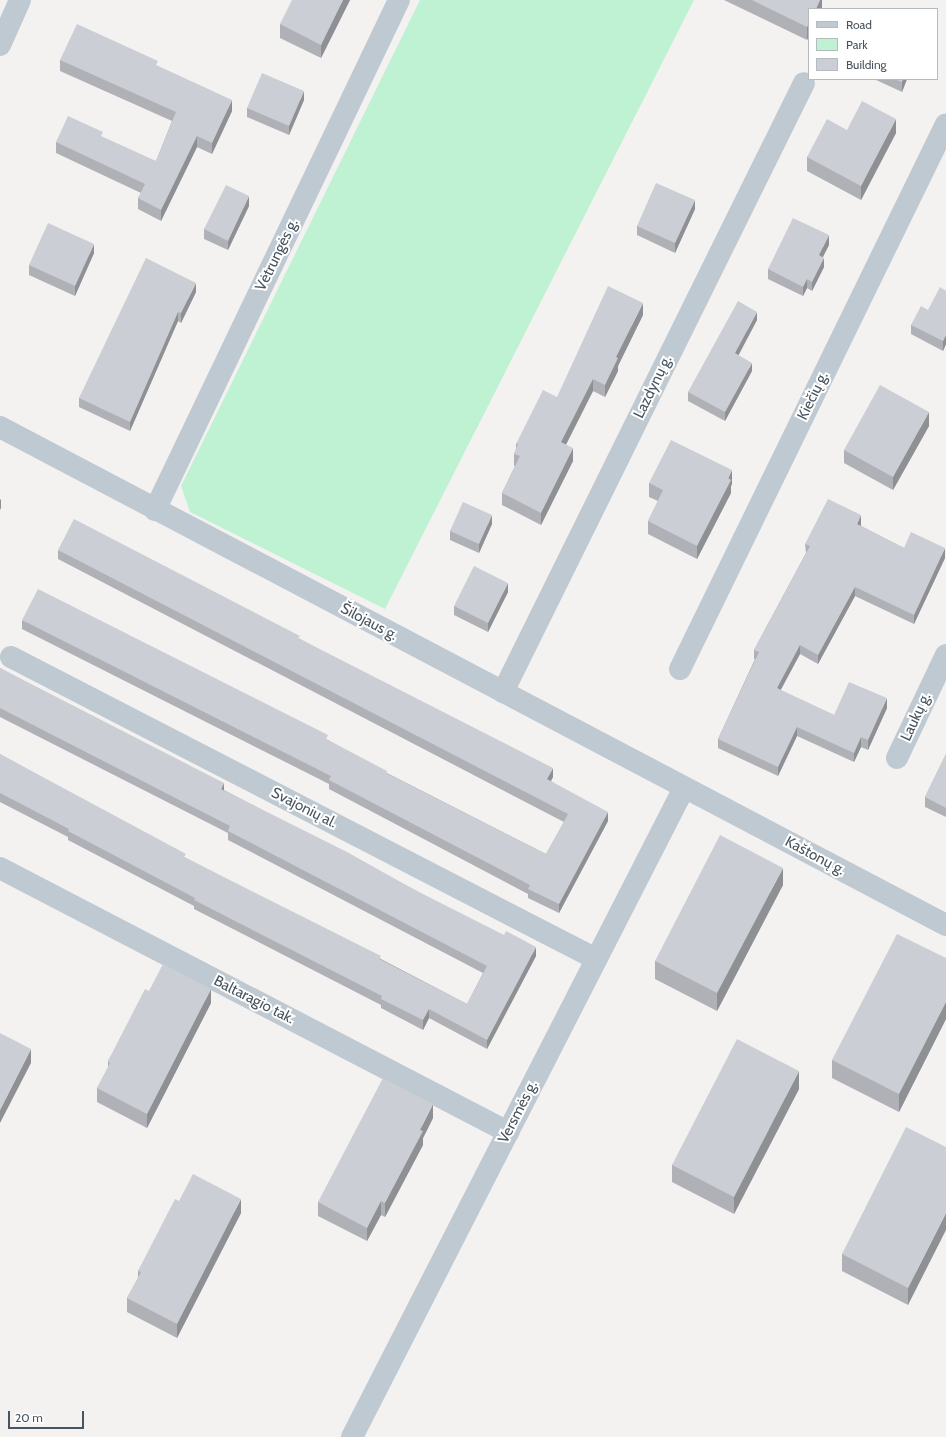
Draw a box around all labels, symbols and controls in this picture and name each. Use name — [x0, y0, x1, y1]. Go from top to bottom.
legend — [808, 8, 938, 80]
text: Road — [846, 17, 872, 32]
text: Park — [846, 37, 868, 52]
text: Building — [846, 57, 887, 72]
street label: Vėtrungės g. — [252, 216, 302, 294]
street label: Lazdynų g. — [630, 353, 676, 421]
street label: Kiečių g. — [794, 369, 832, 423]
street label: Šilojaus g. — [337, 600, 401, 644]
street label: Laukų g. — [897, 690, 935, 744]
street label: Svajonių al. — [268, 784, 340, 832]
street label: Kaštonų g. — [782, 833, 848, 879]
street label: Baltaragio tak. — [211, 972, 297, 1028]
street label: Versmės g. — [495, 1078, 541, 1146]
scale bar — [10, 1403, 86, 1429]
text: 20 m — [15, 1410, 43, 1425]

